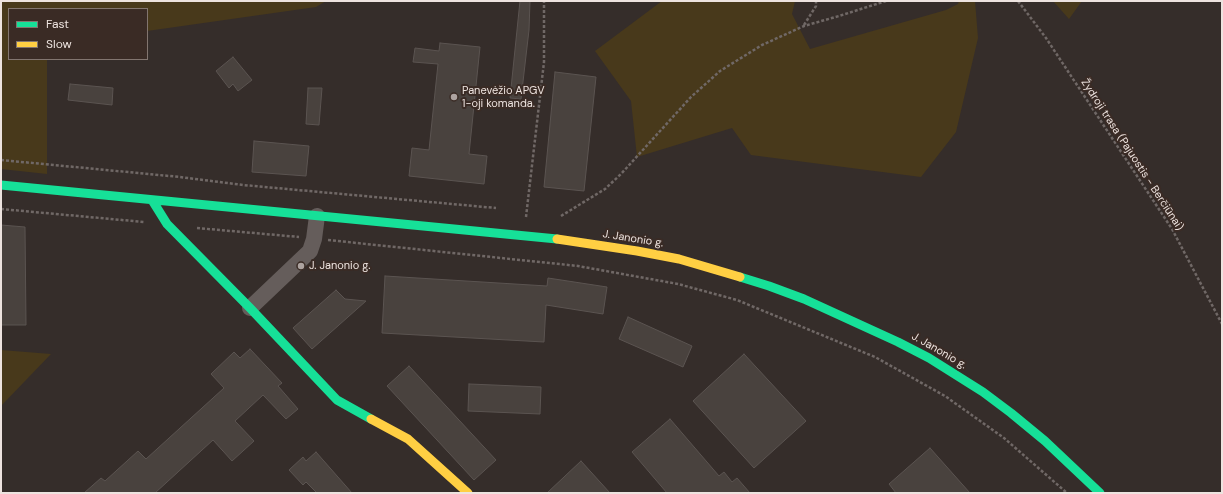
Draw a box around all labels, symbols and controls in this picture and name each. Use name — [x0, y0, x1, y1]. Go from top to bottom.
legend — [8, 8, 148, 60]
text: Fast — [46, 16, 69, 32]
text: Slow — [46, 36, 72, 52]
street label: Žydroji trasa (Pajuostis - Berčiūnai) — [1078, 77, 1186, 233]
place label: Panevėžio APGV 1-oji komanda. — [462, 84, 545, 110]
marker: Panevėžio APGV 1-oji komanda. — [449, 92, 459, 102]
street label: J. Janonio g. — [602, 228, 664, 250]
place label: J. Janonio g. — [309, 259, 370, 273]
marker: J. Janonio g. — [296, 261, 306, 271]
street label: J. Janonio g. — [909, 330, 969, 372]

